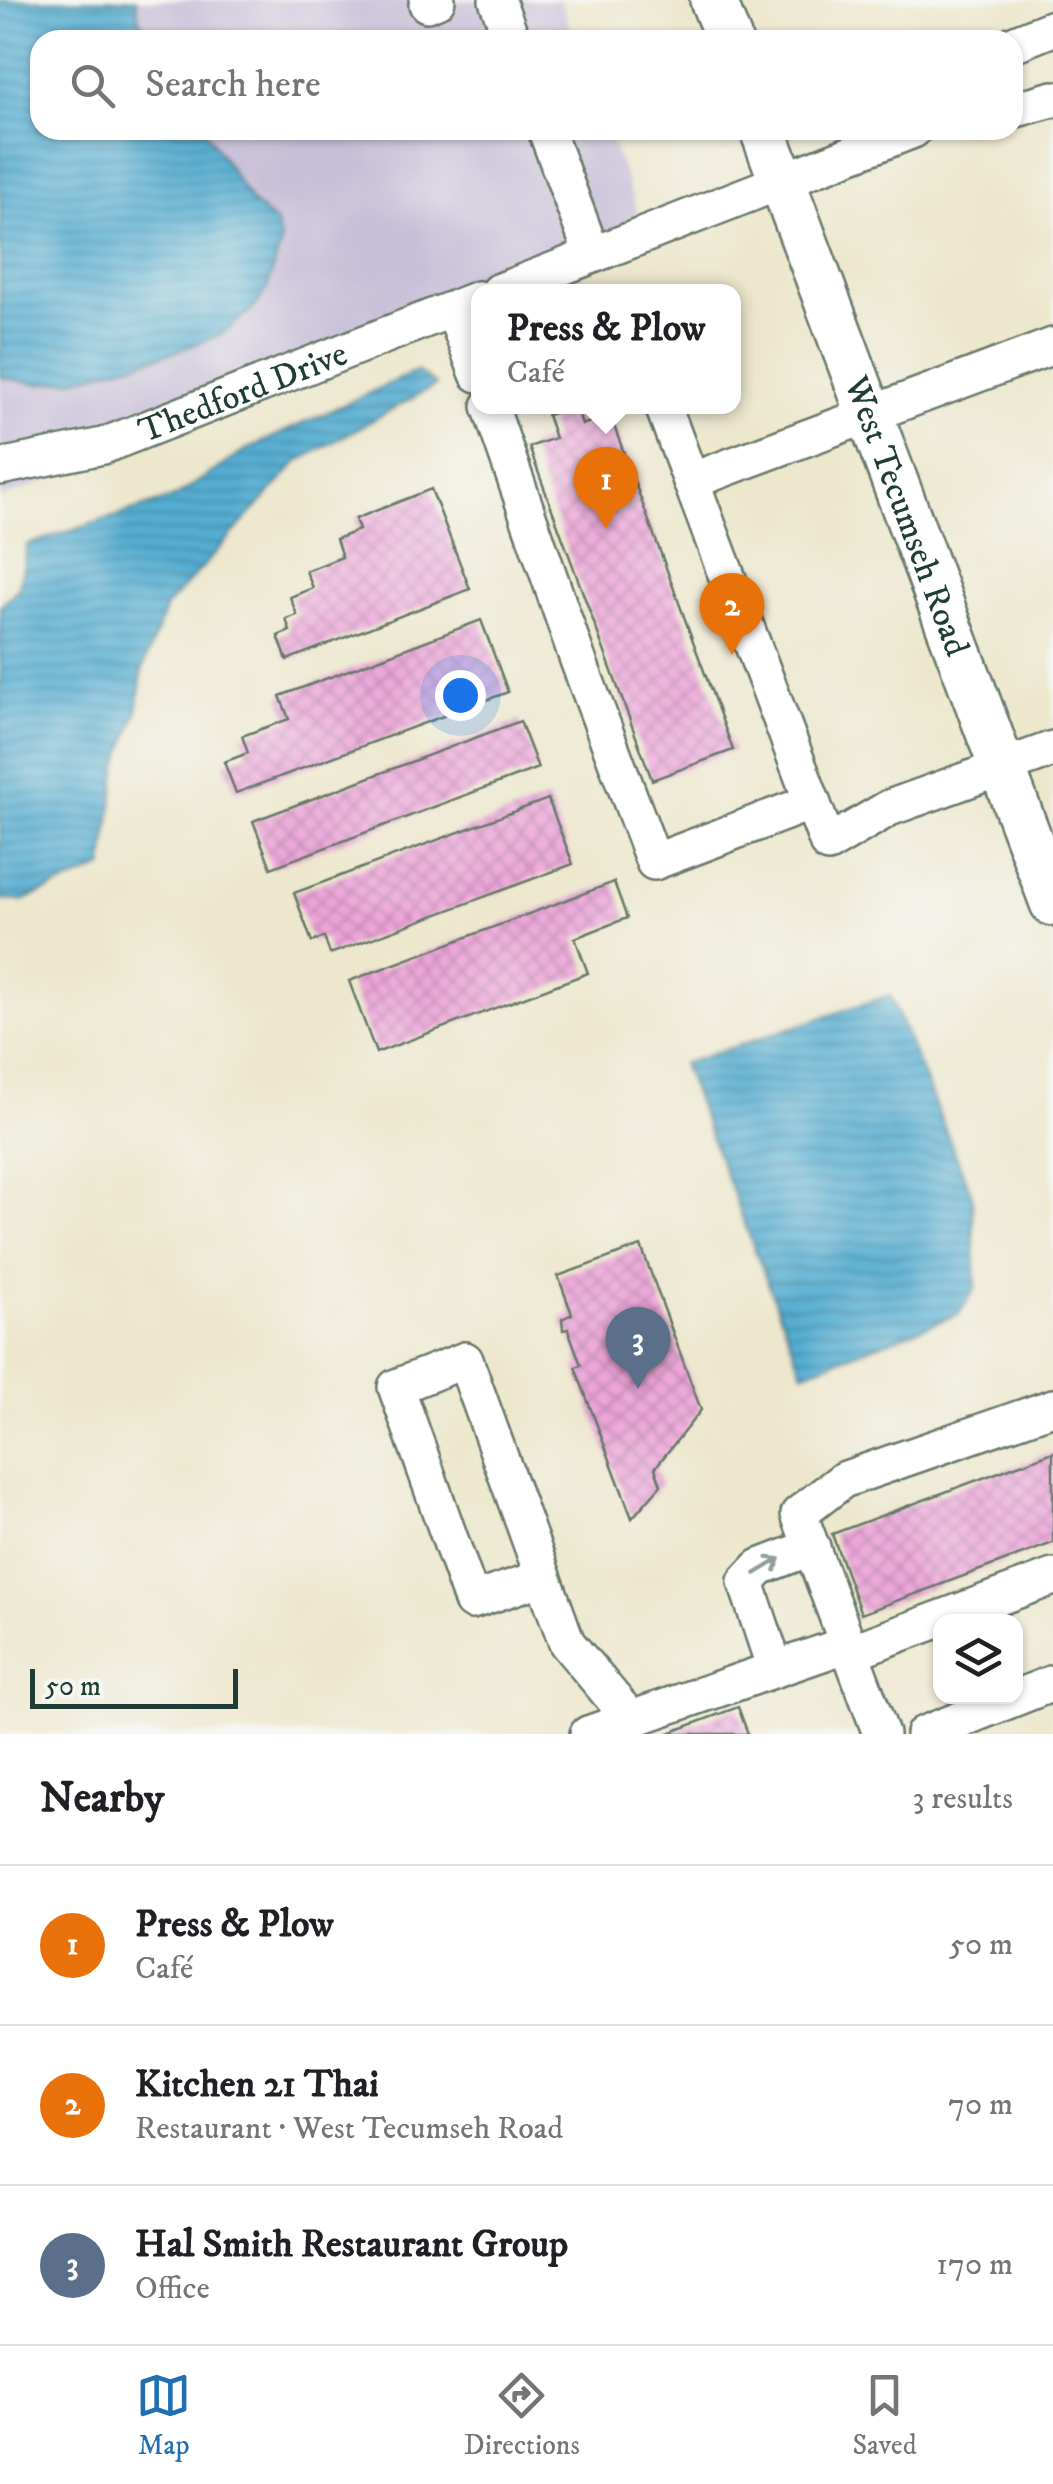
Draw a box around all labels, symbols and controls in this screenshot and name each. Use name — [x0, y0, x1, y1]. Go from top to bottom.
search box — [30, 30, 1023, 140]
icon: search — [65, 58, 120, 113]
text: Search here — [145, 61, 321, 109]
popup — [471, 284, 741, 414]
text: Press & Plow — [507, 305, 705, 353]
street label: Thedford Drive — [133, 332, 354, 454]
text: Café — [507, 353, 565, 393]
street label: West Tecumseh Road — [833, 369, 979, 663]
pin: 1 — [574, 446, 638, 529]
pin: 2 — [700, 572, 764, 655]
your location — [435, 670, 486, 721]
pin: 3 — [606, 1306, 670, 1389]
one-way arrow — [753, 1556, 781, 1576]
map controls — [933, 1614, 1023, 1704]
button: layers — [933, 1614, 1023, 1704]
scale bar — [30, 1664, 238, 1708]
text: 50 m — [45, 1669, 101, 1704]
text: Nearby — [40, 1773, 164, 1825]
text: 3 results — [912, 1779, 1013, 1819]
text: Press & Plow — [135, 1901, 334, 1949]
text: 1 — [67, 1925, 78, 1965]
text: 50 m — [949, 1925, 1013, 1965]
text: Café — [135, 1949, 193, 1989]
text: Kitchen 21 Thai — [135, 2061, 379, 2109]
text: 2 — [65, 2085, 80, 2125]
text: 70 m — [948, 2085, 1013, 2125]
text: Restaurant · West Tecumseh Road — [135, 2109, 563, 2149]
text: Hal Smith Restaurant Group — [135, 2221, 568, 2269]
text: 3 — [67, 2245, 78, 2285]
text: 170 m — [936, 2245, 1013, 2285]
text: Office — [135, 2269, 210, 2309]
tab: Map — [136, 2368, 191, 2463]
tab: Directions — [464, 2368, 580, 2463]
tab: Saved — [852, 2368, 917, 2463]

